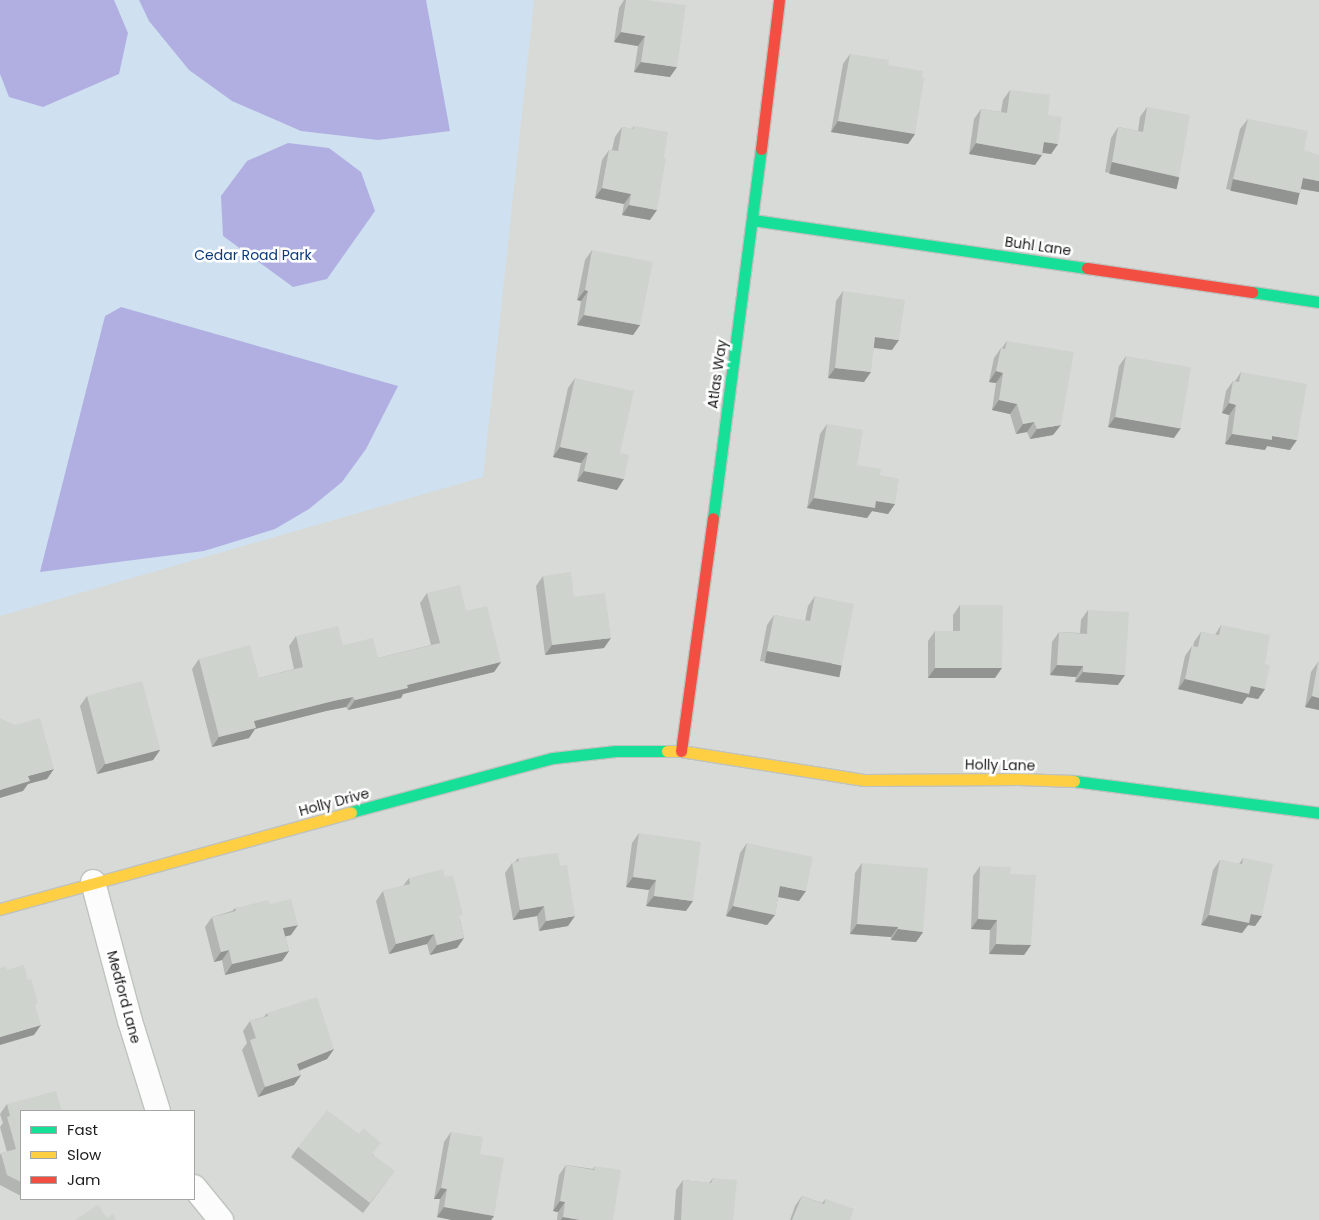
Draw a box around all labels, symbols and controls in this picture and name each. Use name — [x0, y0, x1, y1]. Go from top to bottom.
street label: Buhl Lane — [1004, 233, 1072, 259]
park label: Cedar Road Park — [194, 247, 312, 263]
street label: Atlas Way — [704, 338, 730, 410]
street label: Holly Lane — [965, 756, 1035, 774]
street label: Holly Drive — [297, 785, 371, 819]
street label: Medford Lane — [104, 949, 144, 1045]
legend — [20, 1110, 195, 1200]
text: Fast — [67, 1119, 98, 1140]
text: Slow — [67, 1144, 101, 1165]
text: Jam — [67, 1169, 101, 1190]

